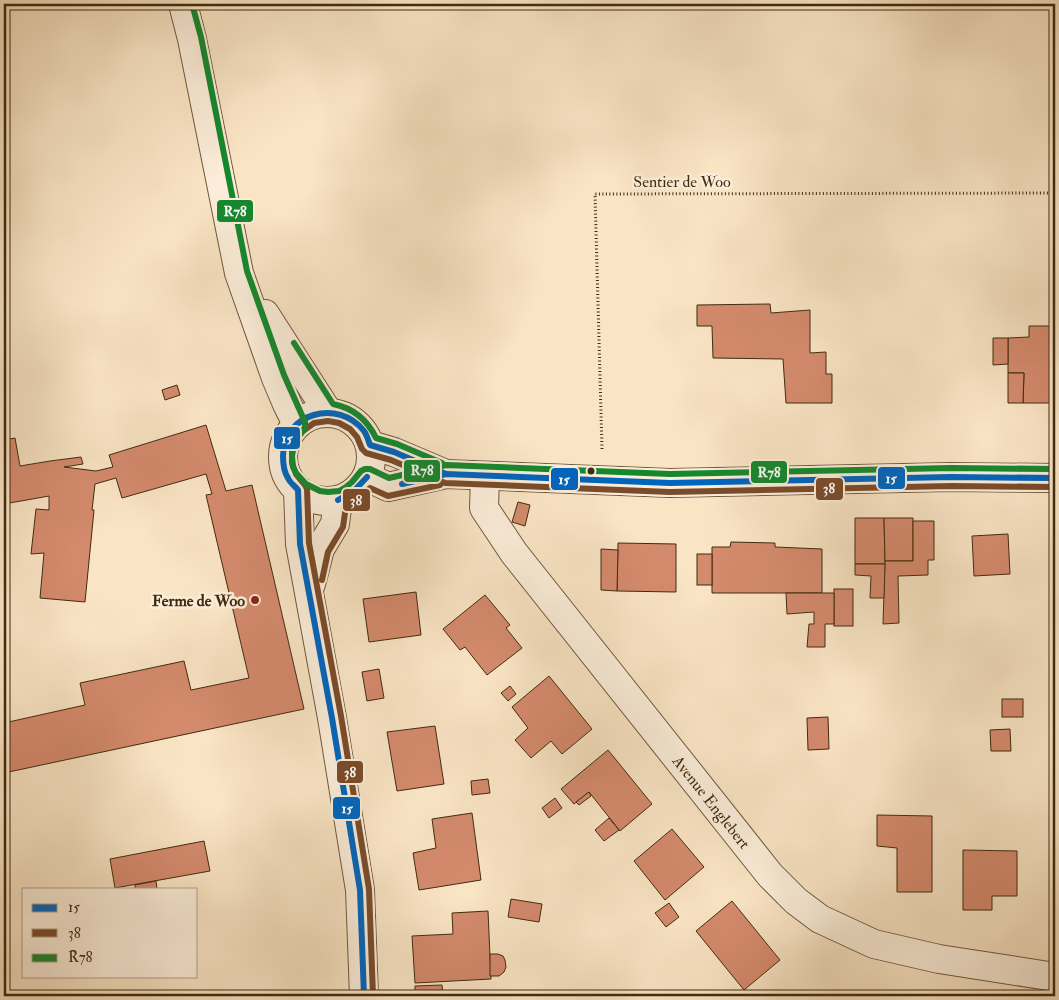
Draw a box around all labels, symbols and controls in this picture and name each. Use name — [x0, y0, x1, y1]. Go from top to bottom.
street label: Sentier de Woo — [633, 172, 731, 192]
line badge: R78 — [216, 199, 254, 223]
text: R78 — [223, 203, 247, 220]
line badge: 15 — [273, 426, 301, 450]
text: 15 — [281, 430, 293, 447]
line badge: R78 — [403, 459, 441, 483]
line badge: R78 — [750, 460, 788, 484]
text: R78 — [410, 462, 434, 479]
text: R78 — [757, 464, 781, 481]
unlabelled marker — [586, 466, 596, 476]
line badge: 15 — [877, 466, 906, 490]
line badge: 15 — [550, 467, 579, 491]
text: 15 — [885, 470, 897, 487]
text: 15 — [558, 471, 570, 488]
line badge: 38 — [815, 477, 844, 501]
text: 38 — [823, 480, 835, 497]
line badge: 38 — [342, 488, 371, 512]
text: 38 — [350, 492, 362, 509]
place label: Ferme de Woo — [152, 591, 245, 611]
marker: Ferme de Woo — [249, 594, 261, 606]
street label: Avenue Englebert — [667, 751, 754, 853]
line badge: 38 — [336, 760, 364, 784]
text: 38 — [344, 764, 356, 781]
line badge: 15 — [332, 796, 361, 820]
text: 15 — [341, 800, 353, 817]
legend — [22, 888, 198, 978]
text: 15 — [68, 898, 80, 917]
text: 38 — [68, 924, 81, 943]
text: R78 — [68, 948, 93, 967]

